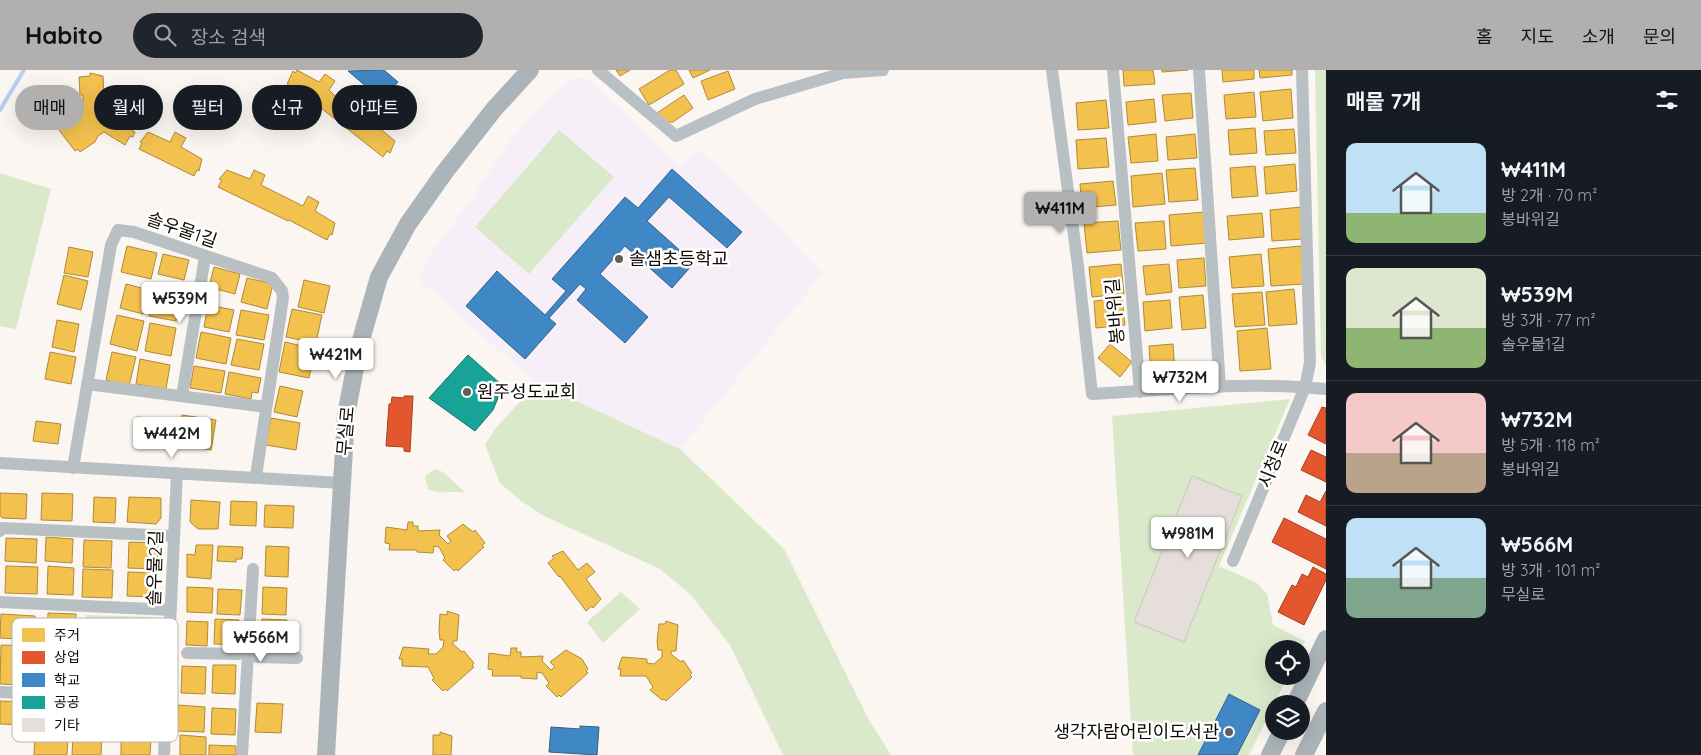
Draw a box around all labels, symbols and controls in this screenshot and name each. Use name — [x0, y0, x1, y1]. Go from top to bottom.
search box — [133, 13, 483, 58]
text: Habito — [25, 20, 103, 50]
icon: search — [151, 21, 179, 49]
text: 장소 검색 — [191, 25, 266, 49]
text: 홈 — [1476, 25, 1493, 48]
text: 지도 — [1521, 25, 1554, 48]
text: 소개 — [1582, 25, 1615, 48]
text: 문의 — [1643, 25, 1676, 48]
chip: 매매 — [15, 85, 84, 130]
chip: 월세 — [94, 85, 163, 130]
chip: 필터 — [173, 85, 242, 130]
chip: 신규 — [252, 85, 322, 130]
chip: 아파트 — [332, 85, 417, 130]
icon: filters — [1653, 86, 1681, 114]
text: 매물 7개 — [1346, 88, 1421, 114]
text: ₩411M — [1501, 156, 1566, 182]
icon: home — [1386, 163, 1446, 223]
text: 방 2개 · 70 m² — [1501, 185, 1597, 205]
pin: ₩411M — [1025, 191, 1095, 234]
text: ₩411M — [1035, 198, 1085, 218]
street label: 솔우물1길 — [144, 207, 220, 252]
text: 봉바위길 — [1501, 209, 1560, 229]
place label: 솔샘초등학교 — [629, 247, 728, 270]
marker: 솔샘초등학교 — [613, 253, 625, 265]
street label: 봉바위길 — [1100, 277, 1129, 345]
text: ₩539M — [1501, 281, 1573, 307]
pin: ₩539M — [145, 282, 215, 324]
text: ₩539M — [152, 288, 208, 308]
icon: home — [1386, 288, 1446, 348]
text: 방 3개 · 77 m² — [1501, 310, 1596, 330]
text: 솔우물1길 — [1501, 334, 1566, 354]
pin: ₩421M — [301, 338, 371, 380]
text: ₩421M — [310, 344, 362, 364]
pin: ₩732M — [1145, 360, 1215, 403]
text: ₩732M — [1153, 367, 1207, 387]
place label: 원주성도교회 — [477, 380, 576, 403]
marker: 원주성도교회 — [461, 386, 473, 398]
street label: 무실로 — [332, 405, 359, 457]
text: ₩732M — [1501, 406, 1573, 432]
icon: home — [1386, 413, 1446, 473]
pin: ₩442M — [137, 416, 207, 459]
text: ₩442M — [144, 423, 200, 443]
text: 방 5개 · 118 m² — [1501, 435, 1600, 455]
street label: 시청로 — [1253, 436, 1293, 491]
text: 봉바위길 — [1501, 459, 1560, 479]
pin: ₩981M — [1153, 516, 1223, 559]
text: ₩981M — [1162, 523, 1214, 543]
street label: 솔우물2길 — [142, 529, 167, 606]
text: ₩566M — [1501, 531, 1573, 557]
icon: home — [1386, 538, 1446, 598]
text: 방 3개 · 101 m² — [1501, 560, 1600, 580]
text: 무실로 — [1501, 584, 1545, 604]
legend — [12, 618, 178, 742]
pin: ₩566M — [226, 620, 296, 663]
text: 주거 — [54, 626, 80, 644]
text: ₩566M — [233, 627, 289, 647]
map controls — [1265, 640, 1310, 740]
button: locate — [1265, 640, 1310, 685]
text: 상업 — [54, 648, 80, 666]
text: 학교 — [54, 671, 80, 689]
text: 공공 — [54, 693, 80, 711]
button: layers — [1265, 695, 1310, 740]
text: 기타 — [54, 716, 80, 734]
place label: 생각자람어린이도서관 — [1053, 720, 1219, 743]
marker: 생각자람어린이도서관 — [1223, 726, 1235, 738]

